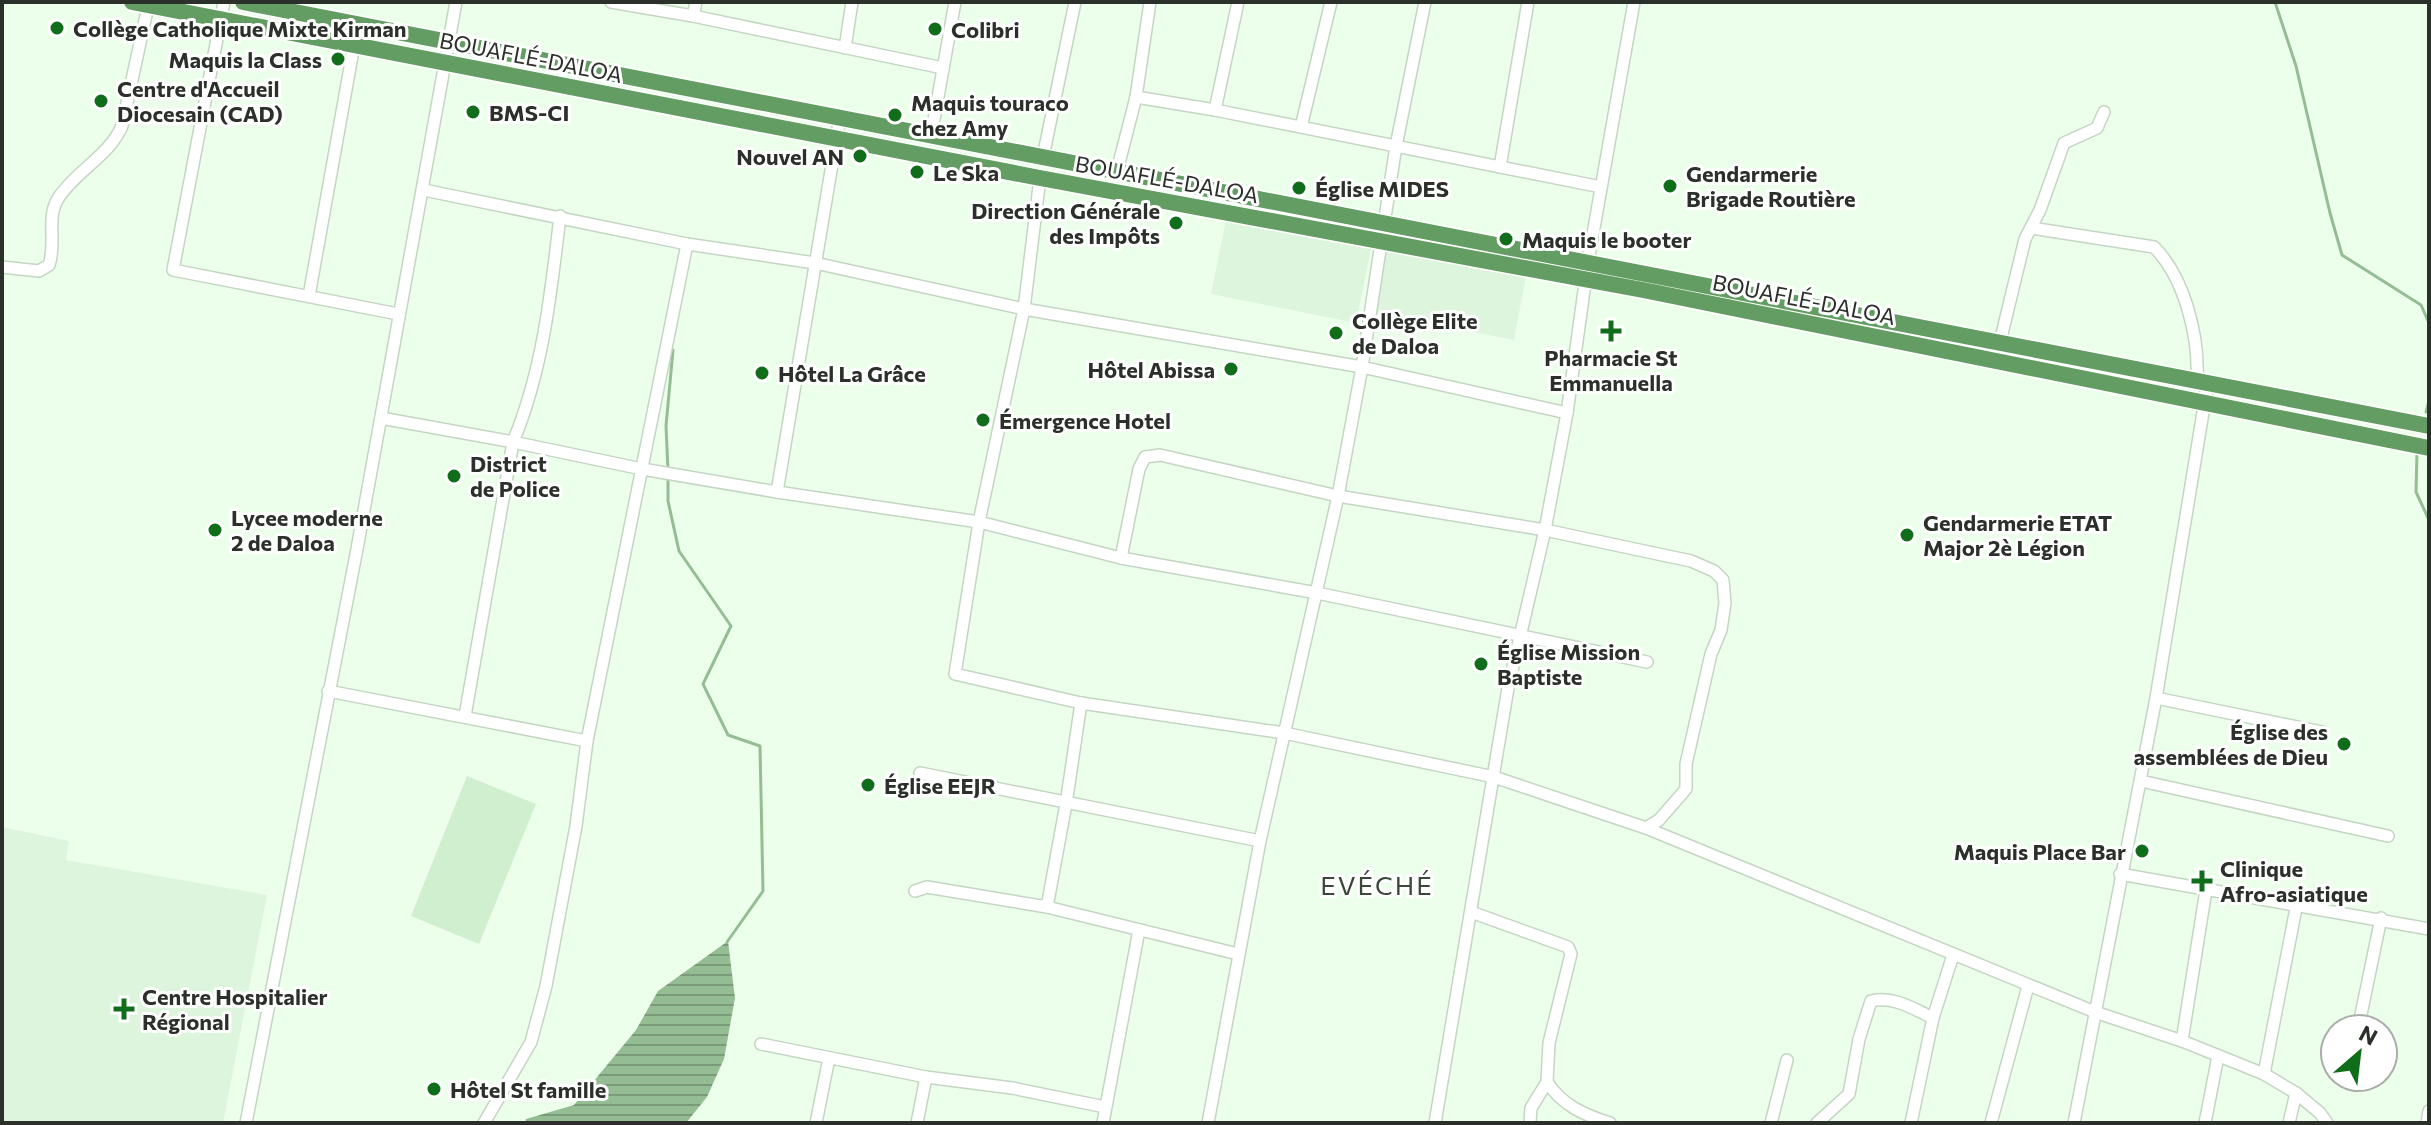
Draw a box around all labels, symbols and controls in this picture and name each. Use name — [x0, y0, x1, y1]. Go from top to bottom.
place label: Collège Catholique Mixte Kirman — [73, 15, 407, 42]
place label: Colibri — [951, 16, 1020, 43]
marker: Collège Catholique Mixte Kirman — [48, 19, 66, 37]
marker: Colibri — [926, 20, 944, 38]
street label: BOUAFLÉ-DALOA — [437, 26, 625, 88]
place label: Maquis la Class — [168, 46, 322, 73]
marker: Maquis la Class — [329, 50, 347, 68]
place label: Centre d'Accueil Diocesain (CAD) — [117, 75, 283, 127]
place label: Maquis touraco chez Amy — [911, 89, 1069, 141]
marker: Centre d'Accueil Diocesain (CAD) — [92, 92, 110, 110]
place label: BMS-CI — [489, 99, 569, 126]
marker: BMS-CI — [464, 103, 482, 121]
marker: Maquis touraco chez Amy — [886, 106, 904, 124]
place label: Nouvel AN — [736, 143, 844, 170]
marker: Nouvel AN — [851, 147, 869, 165]
street label: BOUAFLÉ-DALOA — [1073, 150, 1261, 208]
place label: Le Ska — [933, 159, 999, 186]
place label: Gendarmerie Brigade Routière — [1686, 160, 1856, 212]
marker: Le Ska — [908, 163, 926, 181]
place label: Église MIDES — [1315, 175, 1449, 202]
marker: Gendarmerie Brigade Routière — [1661, 177, 1679, 195]
marker: Église MIDES — [1290, 179, 1308, 197]
place label: Direction Générale des Impôts — [971, 197, 1160, 249]
marker: Direction Générale des Impôts — [1167, 214, 1185, 232]
place label: Maquis le booter — [1522, 226, 1692, 253]
marker: Maquis le booter — [1497, 230, 1515, 248]
street label: BOUAFLÉ-DALOA — [1710, 268, 1898, 330]
place label: Collège Elite de Daloa — [1352, 307, 1477, 359]
marker: Pharmacie St Emmanuella — [1602, 322, 1620, 340]
marker: Collège Elite de Daloa — [1327, 324, 1345, 342]
place label: Pharmacie St Emmanuella — [1544, 344, 1678, 396]
place label: Hôtel Abissa — [1087, 356, 1215, 383]
place label: Hôtel La Grâce — [778, 360, 926, 387]
marker: Hôtel Abissa — [1222, 360, 1240, 378]
marker: Hôtel La Grâce — [753, 364, 771, 382]
place label: Émergence Hotel — [999, 407, 1171, 434]
marker: Émergence Hotel — [974, 411, 992, 429]
place label: District de Police — [470, 450, 560, 502]
marker: District de Police — [445, 467, 463, 485]
place label: Lycee moderne 2 de Daloa — [231, 504, 383, 556]
place label: Gendarmerie ETAT Major 2è Légion — [1923, 509, 2112, 561]
marker: Lycee moderne 2 de Daloa — [206, 521, 224, 539]
marker: Gendarmerie ETAT Major 2è Légion — [1898, 526, 1916, 544]
place label: Église Mission Baptiste — [1497, 638, 1640, 690]
marker: Église Mission Baptiste — [1472, 655, 1490, 673]
place label: Église des assemblées de Dieu — [2133, 718, 2328, 770]
marker: Église des assemblées de Dieu — [2335, 735, 2353, 753]
place label: Église EEJR — [884, 772, 996, 799]
marker: Église EEJR — [859, 776, 877, 794]
place label: Maquis Place Bar — [1954, 838, 2126, 865]
marker: Maquis Place Bar — [2133, 842, 2151, 860]
place label: Clinique Afro-asiatique — [2220, 855, 2368, 907]
district label: EVÉCHÉ — [1320, 869, 1434, 900]
marker: Clinique Afro-asiatique — [2191, 870, 2213, 892]
place label: Centre Hospitalier Régional — [142, 983, 328, 1035]
marker: Centre Hospitalier Régional — [113, 998, 135, 1020]
north arrow — [2319, 1013, 2399, 1093]
text: N — [2355, 1019, 2382, 1051]
place label: Hôtel St famille — [450, 1076, 606, 1103]
marker: Hôtel St famille — [425, 1080, 443, 1098]

